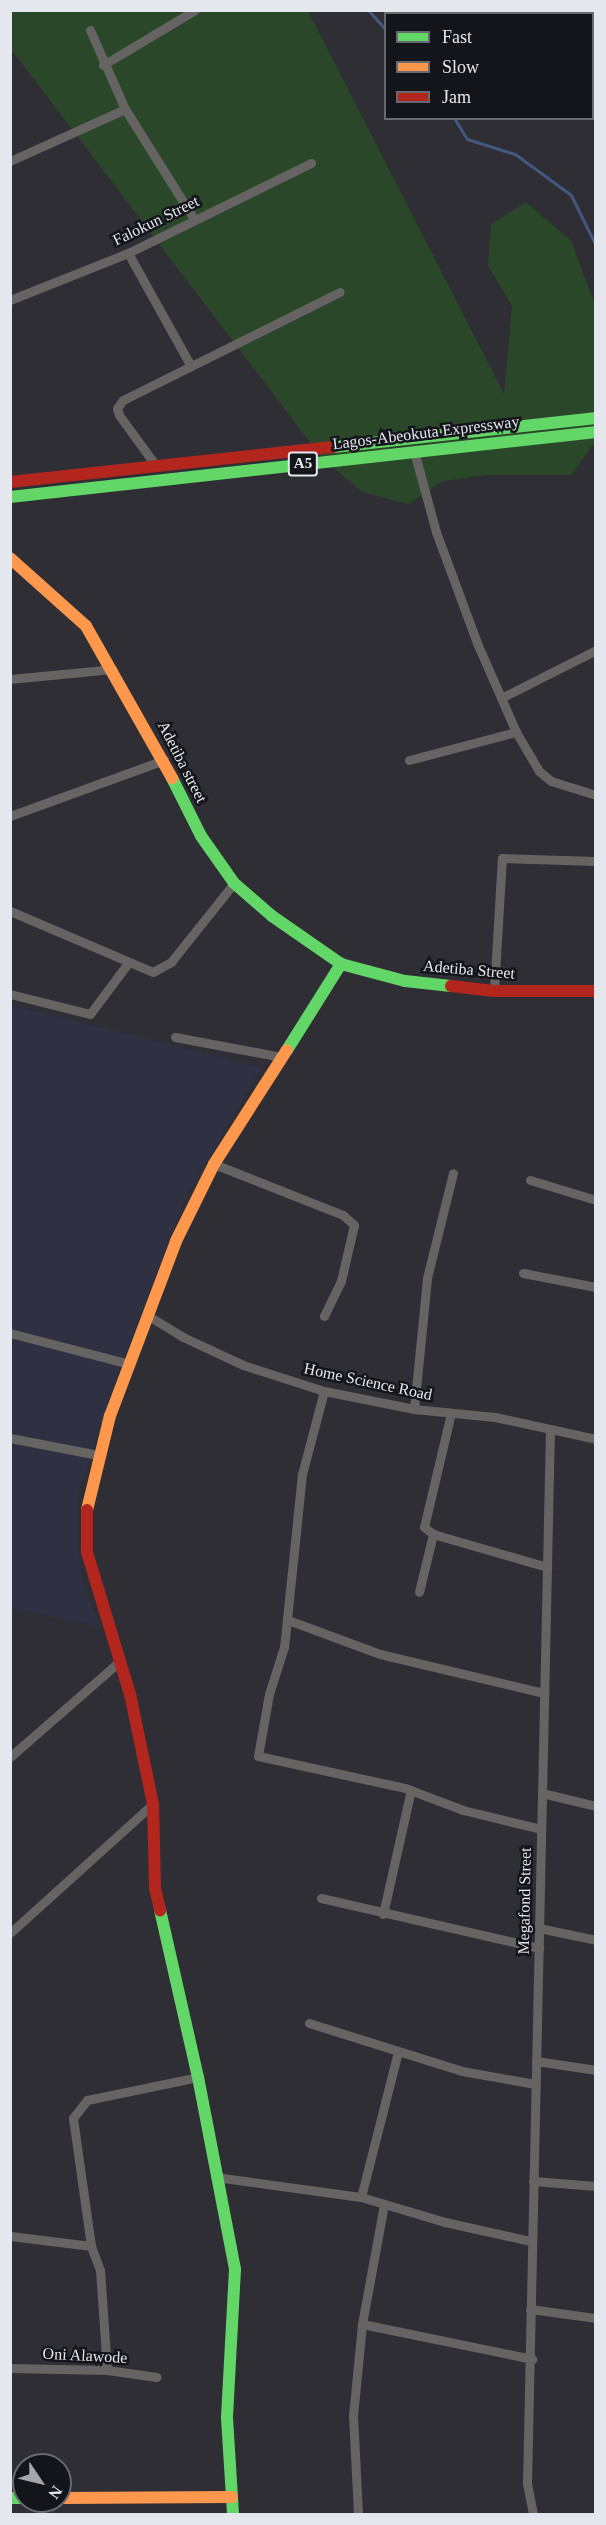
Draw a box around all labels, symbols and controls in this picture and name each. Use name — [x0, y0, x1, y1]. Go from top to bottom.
legend — [384, 12, 594, 120]
text: Fast — [442, 27, 472, 47]
text: Slow — [442, 57, 479, 77]
text: Jam — [442, 87, 471, 107]
street label: Falokun Street — [110, 192, 202, 250]
street label: Lagos-Abeokuta Expressway — [332, 412, 520, 454]
road number: A5 — [286, 452, 320, 476]
street label: Adetiba street — [153, 718, 211, 806]
street label: Adetiba Street — [422, 956, 516, 984]
street label: Home Science Road — [302, 1359, 434, 1405]
street label: Megafond Street — [514, 1847, 536, 1955]
street label: Oni Alawode — [42, 2344, 128, 2368]
north arrow — [12, 2453, 72, 2513]
text: N — [45, 2483, 66, 2502]

